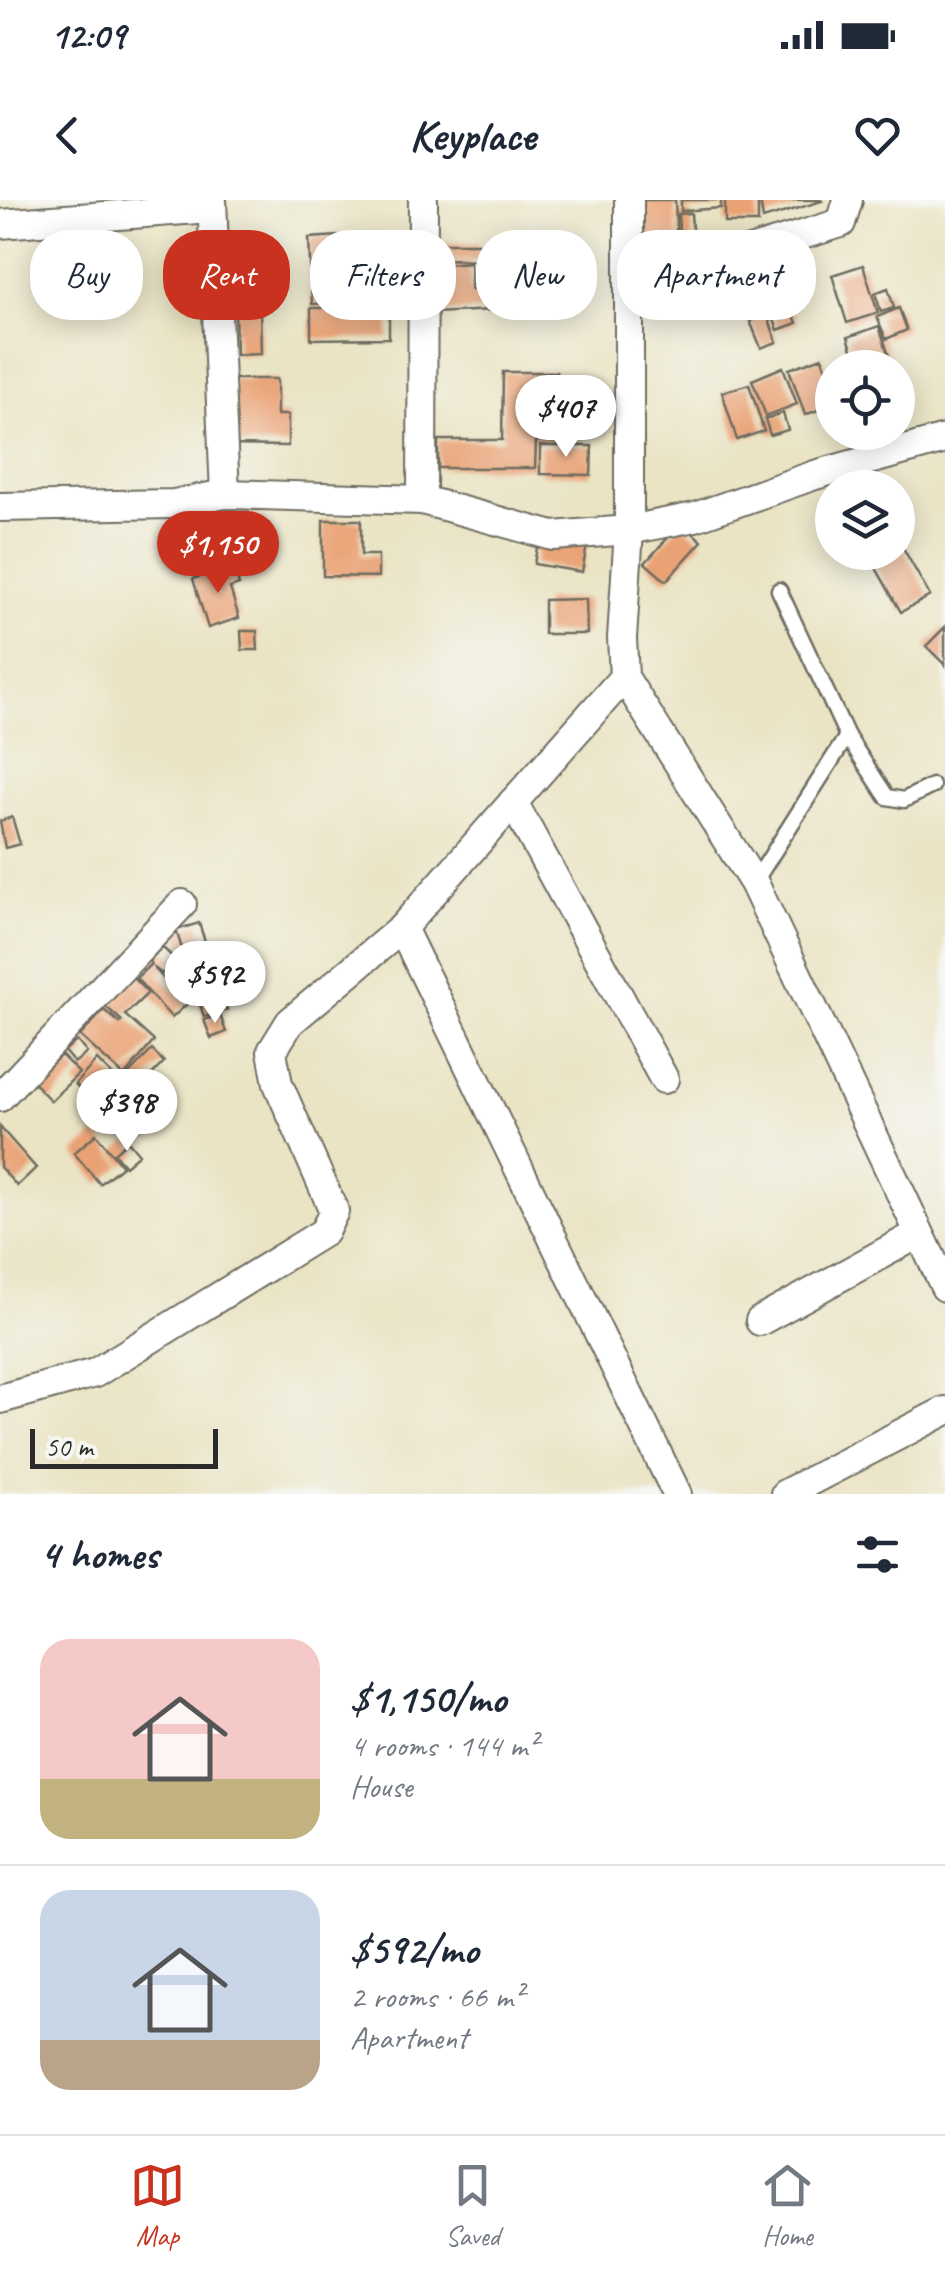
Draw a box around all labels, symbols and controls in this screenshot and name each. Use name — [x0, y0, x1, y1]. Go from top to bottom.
text: 12:09 — [50, 12, 125, 59]
text: Keyplace — [409, 107, 536, 164]
icon: back — [40, 108, 95, 163]
icon: heart — [850, 108, 905, 163]
chip: Buy — [30, 230, 143, 320]
chip: Rent — [163, 230, 290, 320]
chip: Filters — [310, 230, 456, 320]
chip: New — [476, 230, 597, 320]
chip: Apartment — [617, 230, 816, 320]
map controls — [815, 350, 915, 570]
button: locate — [815, 350, 915, 450]
pin: $407 — [507, 375, 625, 460]
text: $407 — [537, 387, 595, 428]
button: layers — [815, 470, 915, 570]
pin: $1,150 — [137, 511, 299, 596]
text: $1,150 — [179, 523, 257, 564]
pin: $592 — [156, 941, 274, 1026]
text: $592 — [187, 953, 243, 994]
pin: $398 — [68, 1069, 186, 1154]
text: $398 — [98, 1081, 156, 1122]
scale bar — [30, 1424, 218, 1468]
text: 50 m — [45, 1429, 93, 1464]
icon: filters — [850, 1527, 905, 1582]
text: 4 homes — [40, 1528, 159, 1581]
text: $1,150/mo — [350, 1672, 506, 1725]
icon: home — [120, 1679, 240, 1799]
text: 4 rooms · 144 m² — [350, 1725, 537, 1766]
text: House — [350, 1766, 412, 1807]
text: $592/mo — [350, 1923, 478, 1976]
icon: home — [120, 1930, 240, 2050]
text: 2 rooms · 66 m² — [350, 1976, 523, 2017]
text: Apartment — [350, 2017, 468, 2058]
tab: Map — [130, 2158, 185, 2253]
tab: Saved — [445, 2158, 500, 2253]
tab: Home — [760, 2158, 815, 2253]

